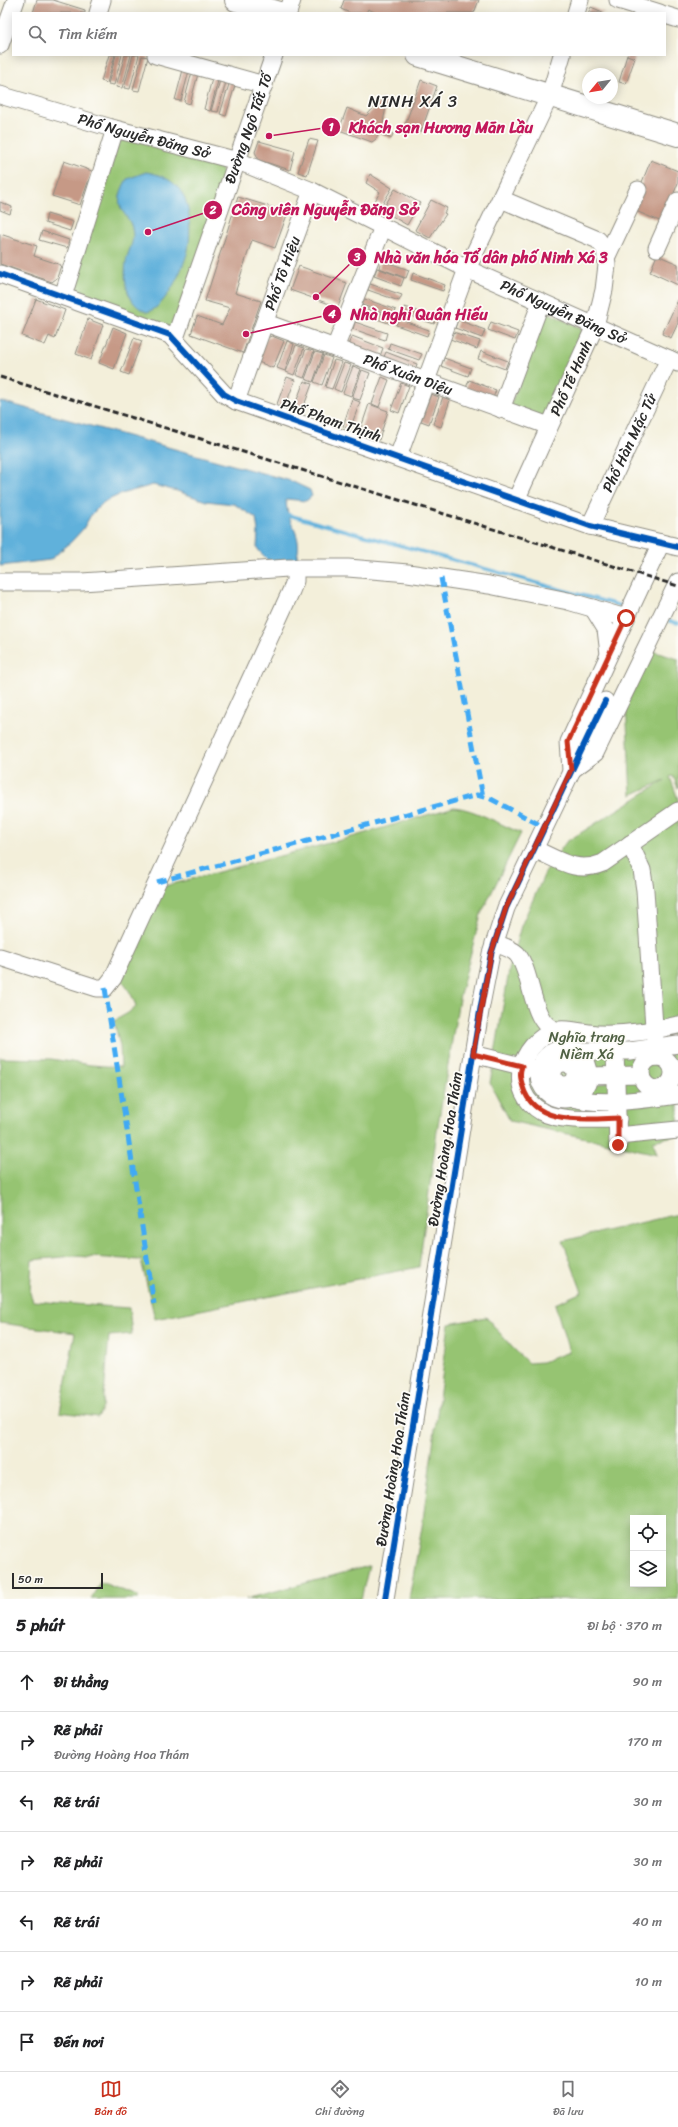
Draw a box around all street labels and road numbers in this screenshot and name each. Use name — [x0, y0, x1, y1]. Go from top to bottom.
street label: Đường Ngô Tất Tố — [217, 67, 280, 187]
street label: Phố Nguyễn Đăng Sở — [75, 106, 215, 167]
street label: Phố Tô Hiệu — [257, 232, 308, 314]
street label: Phố Nguyễn Đăng Sở — [496, 272, 632, 352]
street label: Phố Tế Hanh — [543, 336, 599, 420]
street label: Phố Xuân Diệu — [359, 346, 456, 403]
street label: Phố Hàn Mặc Tử — [595, 388, 665, 497]
street label: Phố Phạm Thịnh — [277, 391, 385, 449]
street label: Đường Hoàng Hoa Thám — [420, 1070, 470, 1228]
street label: Đường Hoàng Hoa Thám — [368, 1390, 418, 1548]

